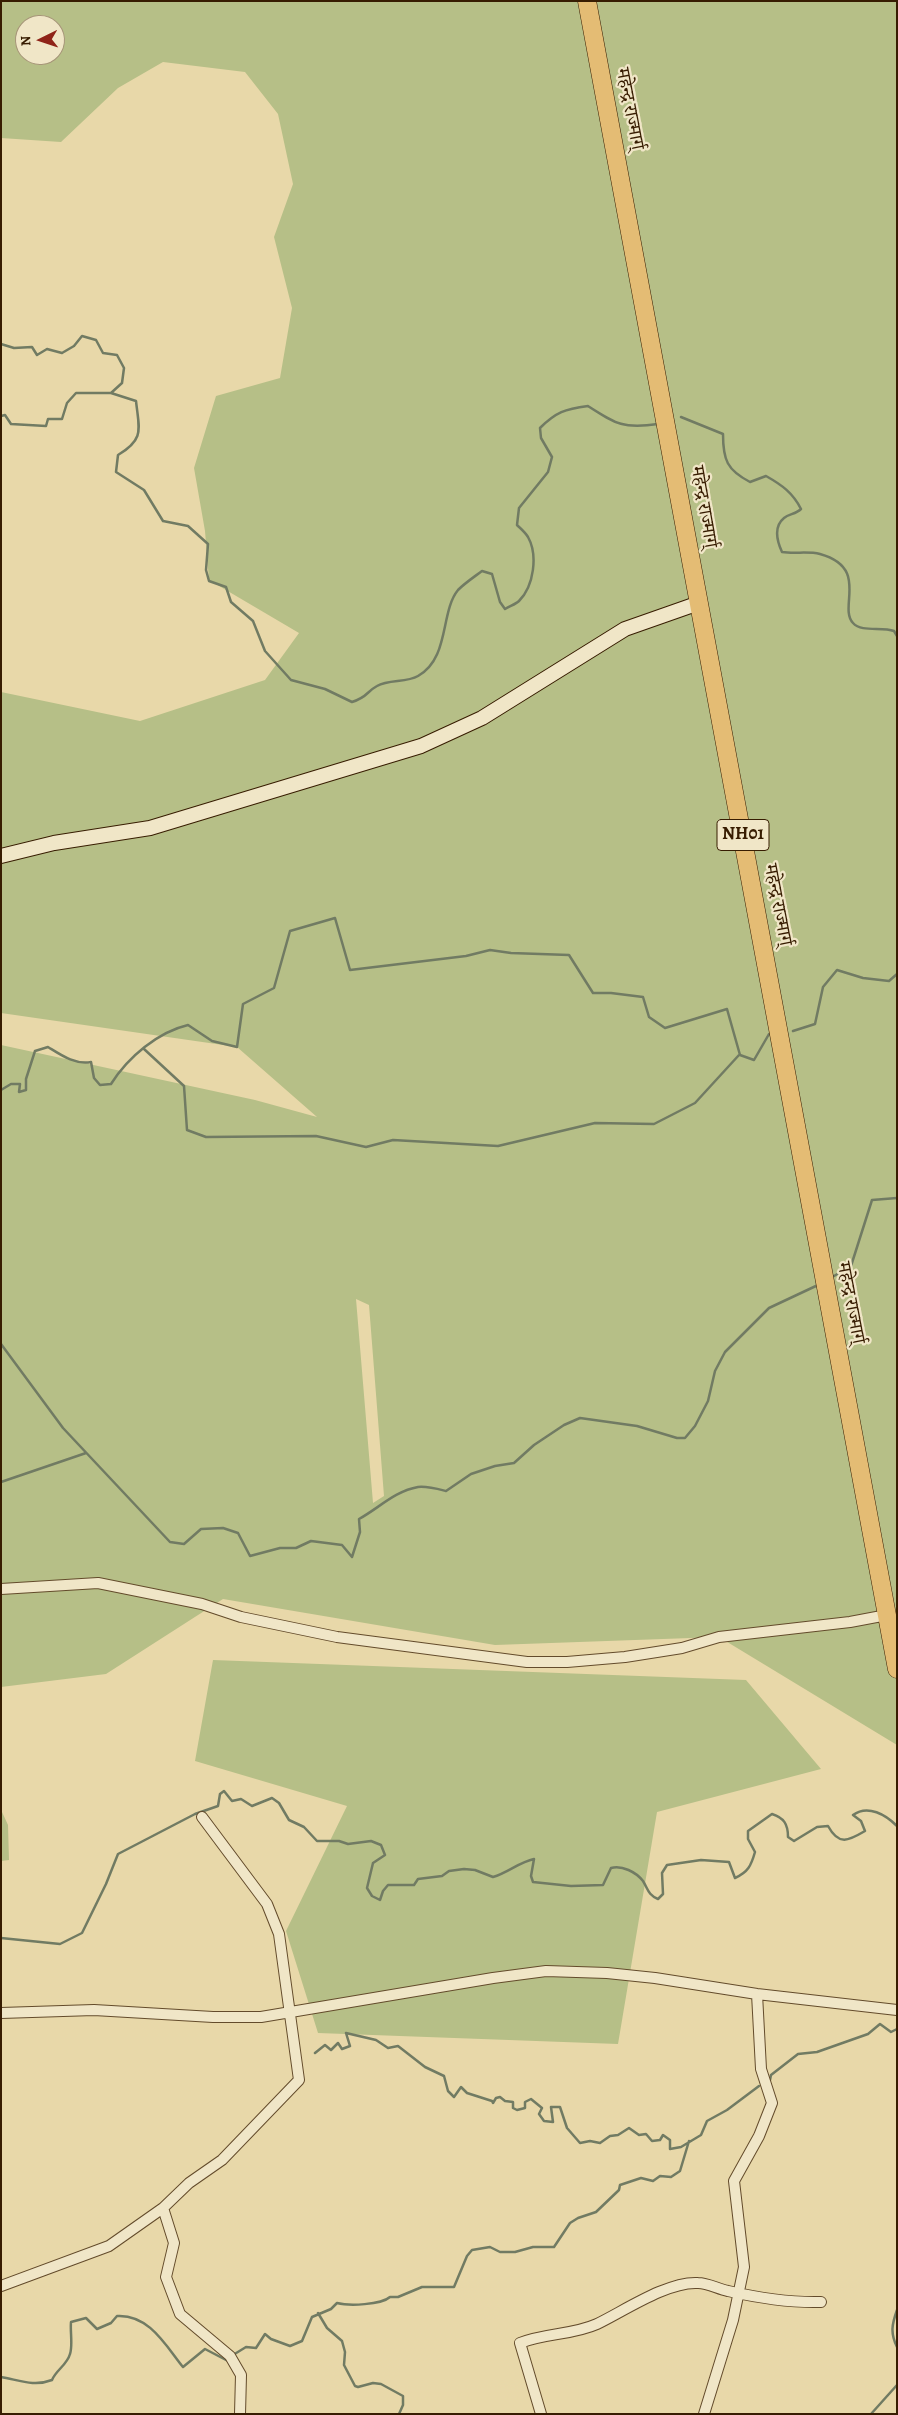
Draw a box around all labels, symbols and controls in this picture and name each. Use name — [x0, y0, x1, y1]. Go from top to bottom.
north arrow — [15, 15, 65, 65]
text: N — [16, 35, 35, 47]
street label: महेन्द्र राज्मार्ग् — [610, 66, 648, 152]
street label: महेन्द्र राज्मार्ग् — [685, 464, 721, 550]
road number: NH01 — [717, 820, 769, 850]
street label: महेन्द्र राज्मार्ग् — [758, 862, 796, 948]
street label: महेन्द्र राज्मार्ग् — [831, 1260, 869, 1346]

